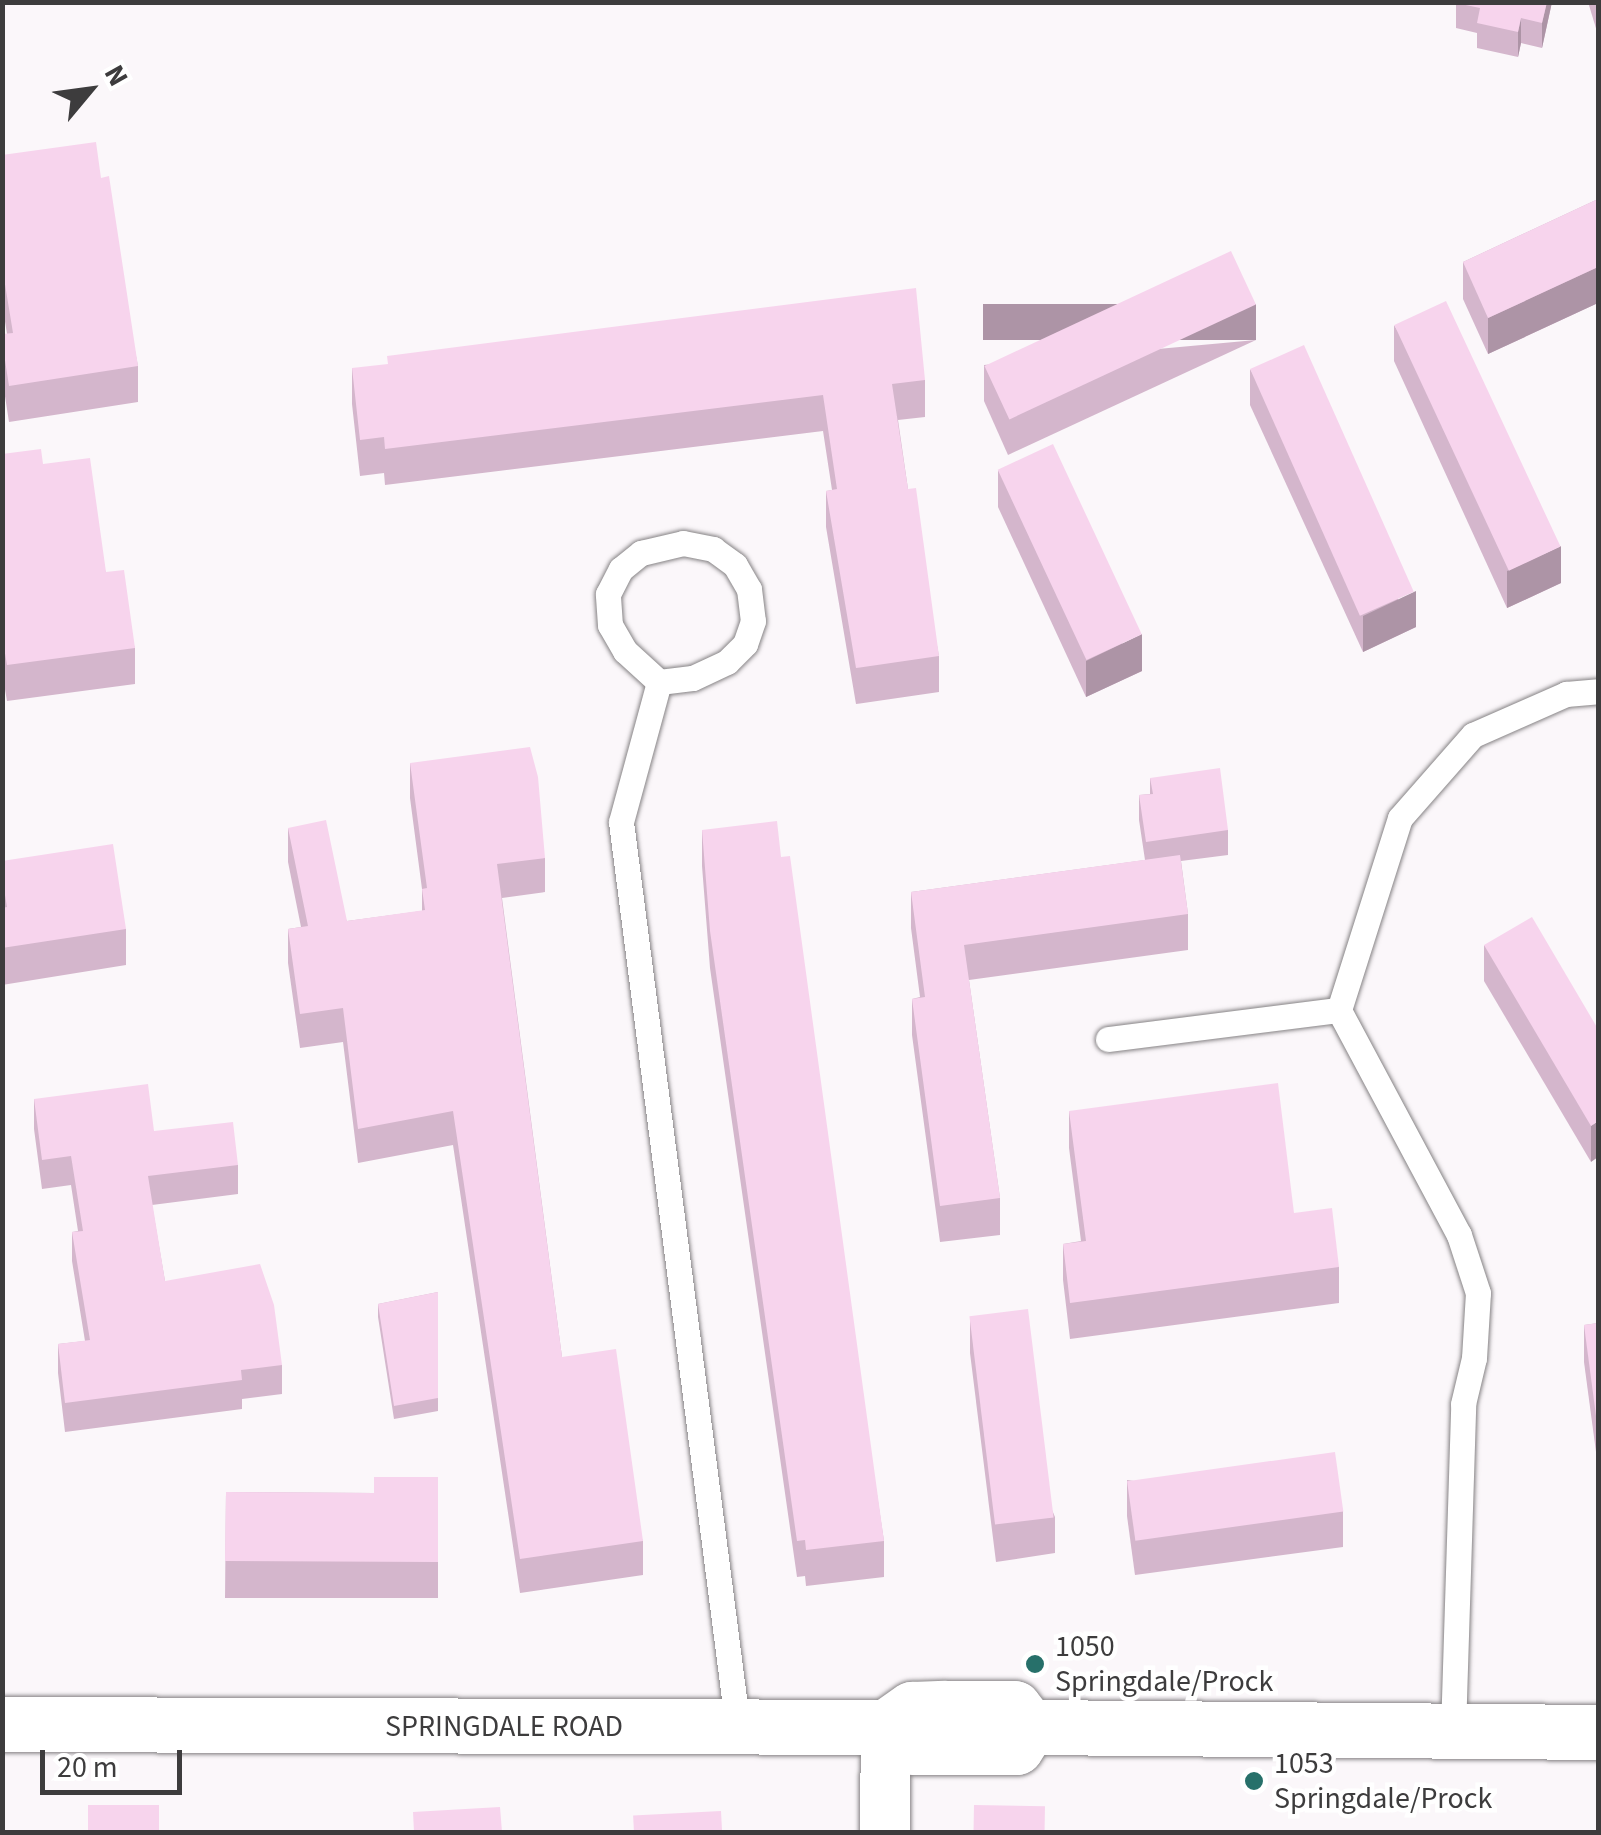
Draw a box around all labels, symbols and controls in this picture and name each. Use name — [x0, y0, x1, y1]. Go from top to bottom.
north arrow — [40, 40, 140, 140]
text: N — [94, 58, 138, 93]
place label: 1050 Springdale/Prock — [1055, 1629, 1273, 1700]
marker: 1050 Springdale/Prock — [1024, 1653, 1046, 1675]
street label: SPRINGDALE ROAD — [385, 1709, 623, 1745]
scale bar — [45, 1730, 188, 1792]
text: 20 m — [57, 1746, 118, 1789]
place label: 1053 Springdale/Prock — [1274, 1746, 1492, 1816]
marker: 1053 Springdale/Prock — [1243, 1770, 1265, 1792]

